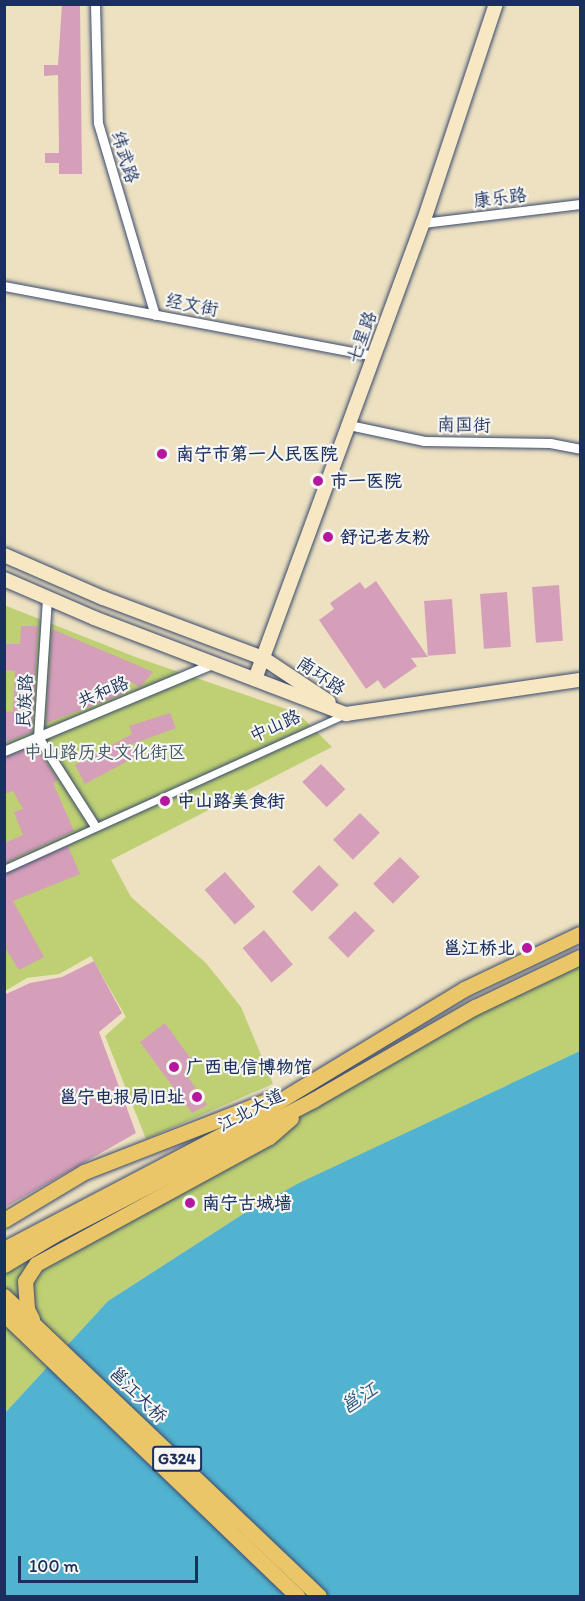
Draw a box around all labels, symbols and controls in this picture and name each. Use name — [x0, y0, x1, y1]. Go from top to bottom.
street label: 纬武路 — [107, 128, 143, 186]
street label: 康乐路 — [472, 184, 528, 212]
street label: 经文街 — [163, 289, 221, 321]
street label: 七星路 — [343, 308, 381, 366]
street label: 南国街 — [437, 414, 491, 436]
place label: 南宁市第一人民医院 — [176, 443, 338, 465]
marker: 南宁市第一人民医院 — [153, 445, 171, 463]
place label: 市一医院 — [330, 470, 402, 492]
marker: 市一医院 — [311, 474, 325, 488]
place label: 舒记老友粉 — [340, 526, 430, 548]
marker: 舒记老友粉 — [321, 530, 335, 544]
street label: 南环路 — [293, 652, 349, 700]
street label: 共和路 — [74, 672, 132, 712]
street label: 民族路 — [13, 673, 37, 729]
street label: 中山路 — [246, 705, 304, 747]
park label: 中山路历史文化街区 — [24, 741, 186, 763]
place label: 中山路美食街 — [177, 790, 285, 812]
marker: 中山路美食街 — [158, 794, 172, 808]
place label: 邕江桥北 — [443, 937, 515, 959]
marker: 邕江桥北 — [520, 941, 534, 955]
place label: 广西电信博物馆 — [186, 1056, 312, 1078]
marker: 广西电信博物馆 — [167, 1060, 181, 1074]
street label: 江北大道 — [214, 1084, 288, 1136]
place label: 邕宁电报局旧址 — [59, 1086, 185, 1108]
marker: 邕宁电报局旧址 — [190, 1090, 204, 1104]
place label: 南宁古城墙 — [202, 1192, 292, 1214]
marker: 南宁古城墙 — [183, 1196, 197, 1210]
street label: 邕江大桥 — [105, 1362, 171, 1428]
water label: 邕江 — [336, 1377, 382, 1419]
road number: G324 — [152, 1446, 202, 1472]
scale bar — [21, 1544, 201, 1582]
text: 100 m — [29, 1555, 79, 1577]

